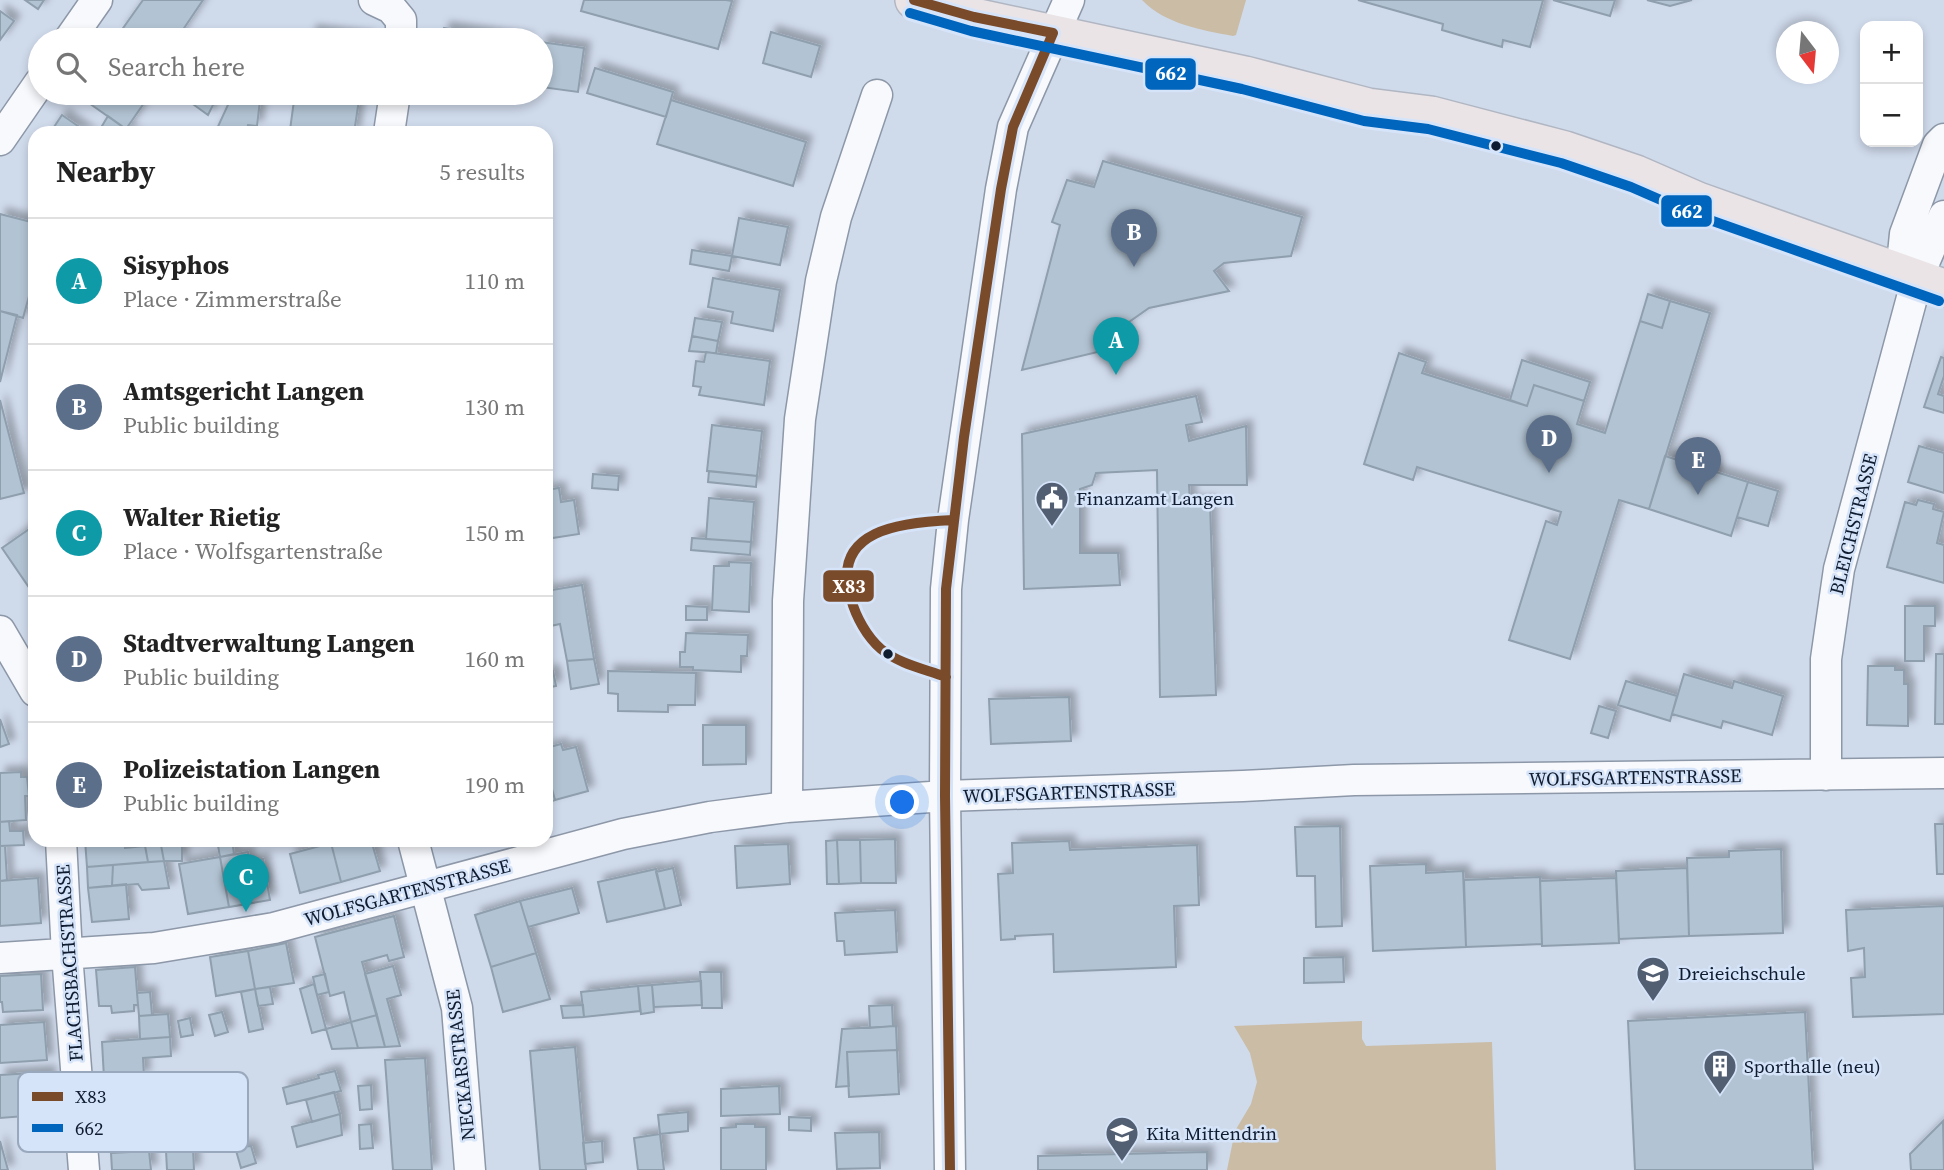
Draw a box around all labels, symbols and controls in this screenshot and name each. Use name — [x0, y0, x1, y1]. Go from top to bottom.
north arrow — [1776, 21, 1839, 84]
map controls — [1860, 21, 1923, 147]
button: + — [1860, 21, 1923, 84]
search box — [28, 28, 553, 105]
icon: search — [52, 48, 90, 86]
text: Search here — [108, 49, 245, 85]
line badge: 662 — [1144, 57, 1197, 91]
text: 662 — [1156, 60, 1186, 86]
button: − — [1860, 84, 1923, 147]
unlabelled marker — [1489, 139, 1503, 153]
text: Nearby — [56, 151, 155, 192]
text: 5 results — [439, 156, 525, 188]
line badge: 662 — [1660, 194, 1713, 228]
text: 662 — [1672, 198, 1702, 224]
pin: B — [1111, 209, 1157, 267]
text: Sisyphos — [123, 247, 229, 283]
text: A — [71, 265, 87, 297]
text: 110 m — [464, 265, 525, 297]
text: Place · Zimmerstraße — [123, 283, 342, 315]
pin: A — [1093, 317, 1139, 375]
text: Amtsgericht Langen — [123, 373, 364, 409]
text: B — [72, 391, 86, 423]
text: 130 m — [464, 391, 525, 423]
text: Public building — [123, 409, 279, 441]
pin: D — [1526, 415, 1572, 473]
pin: E — [1675, 437, 1721, 495]
street label: BLEICHSTRASSE — [1823, 451, 1883, 597]
public building icon: Finanzamt Langen — [1033, 479, 1071, 528]
place label: Finanzamt Langen — [1076, 485, 1234, 511]
text: Walter Rietig — [123, 499, 280, 535]
text: C — [72, 517, 86, 549]
text: 150 m — [464, 517, 525, 549]
text: Place · Wolfsgartenstraße — [123, 535, 383, 567]
line badge: X83 — [822, 569, 875, 603]
text: X83 — [832, 573, 866, 599]
text: Stadtverwaltung Langen — [123, 625, 415, 661]
text: D — [71, 643, 87, 675]
text: 160 m — [464, 643, 525, 675]
unlabelled marker — [881, 647, 895, 661]
text: Public building — [123, 661, 279, 693]
text: Polizeistation Langen — [123, 751, 380, 787]
street label: WOLFSGARTENSTRASSE — [1529, 762, 1741, 792]
text: E — [72, 769, 86, 801]
text: 190 m — [464, 769, 525, 801]
street label: WOLFSGARTENSTRASSE — [962, 775, 1176, 809]
your location — [885, 785, 919, 819]
text: Public building — [123, 787, 279, 819]
street label: WOLFSGARTENSTRASSE — [301, 852, 513, 932]
pin: C — [223, 854, 269, 912]
street label: FLACHSBACHSTRASSE — [49, 864, 89, 1062]
school or university icon: Dreieichschule — [1634, 954, 1672, 1003]
place label: Dreieichschule — [1678, 960, 1806, 986]
street label: NECKARSTRASSE — [439, 988, 481, 1142]
building icon: Sporthalle (neu) — [1701, 1047, 1739, 1096]
place label: Sporthalle (neu) — [1744, 1053, 1881, 1079]
legend — [18, 1072, 248, 1152]
text: X83 — [75, 1083, 106, 1109]
school or university icon: Kita Mittendrin — [1103, 1114, 1141, 1163]
text: 662 — [75, 1115, 104, 1141]
place label: Kita Mittendrin — [1146, 1120, 1277, 1146]

